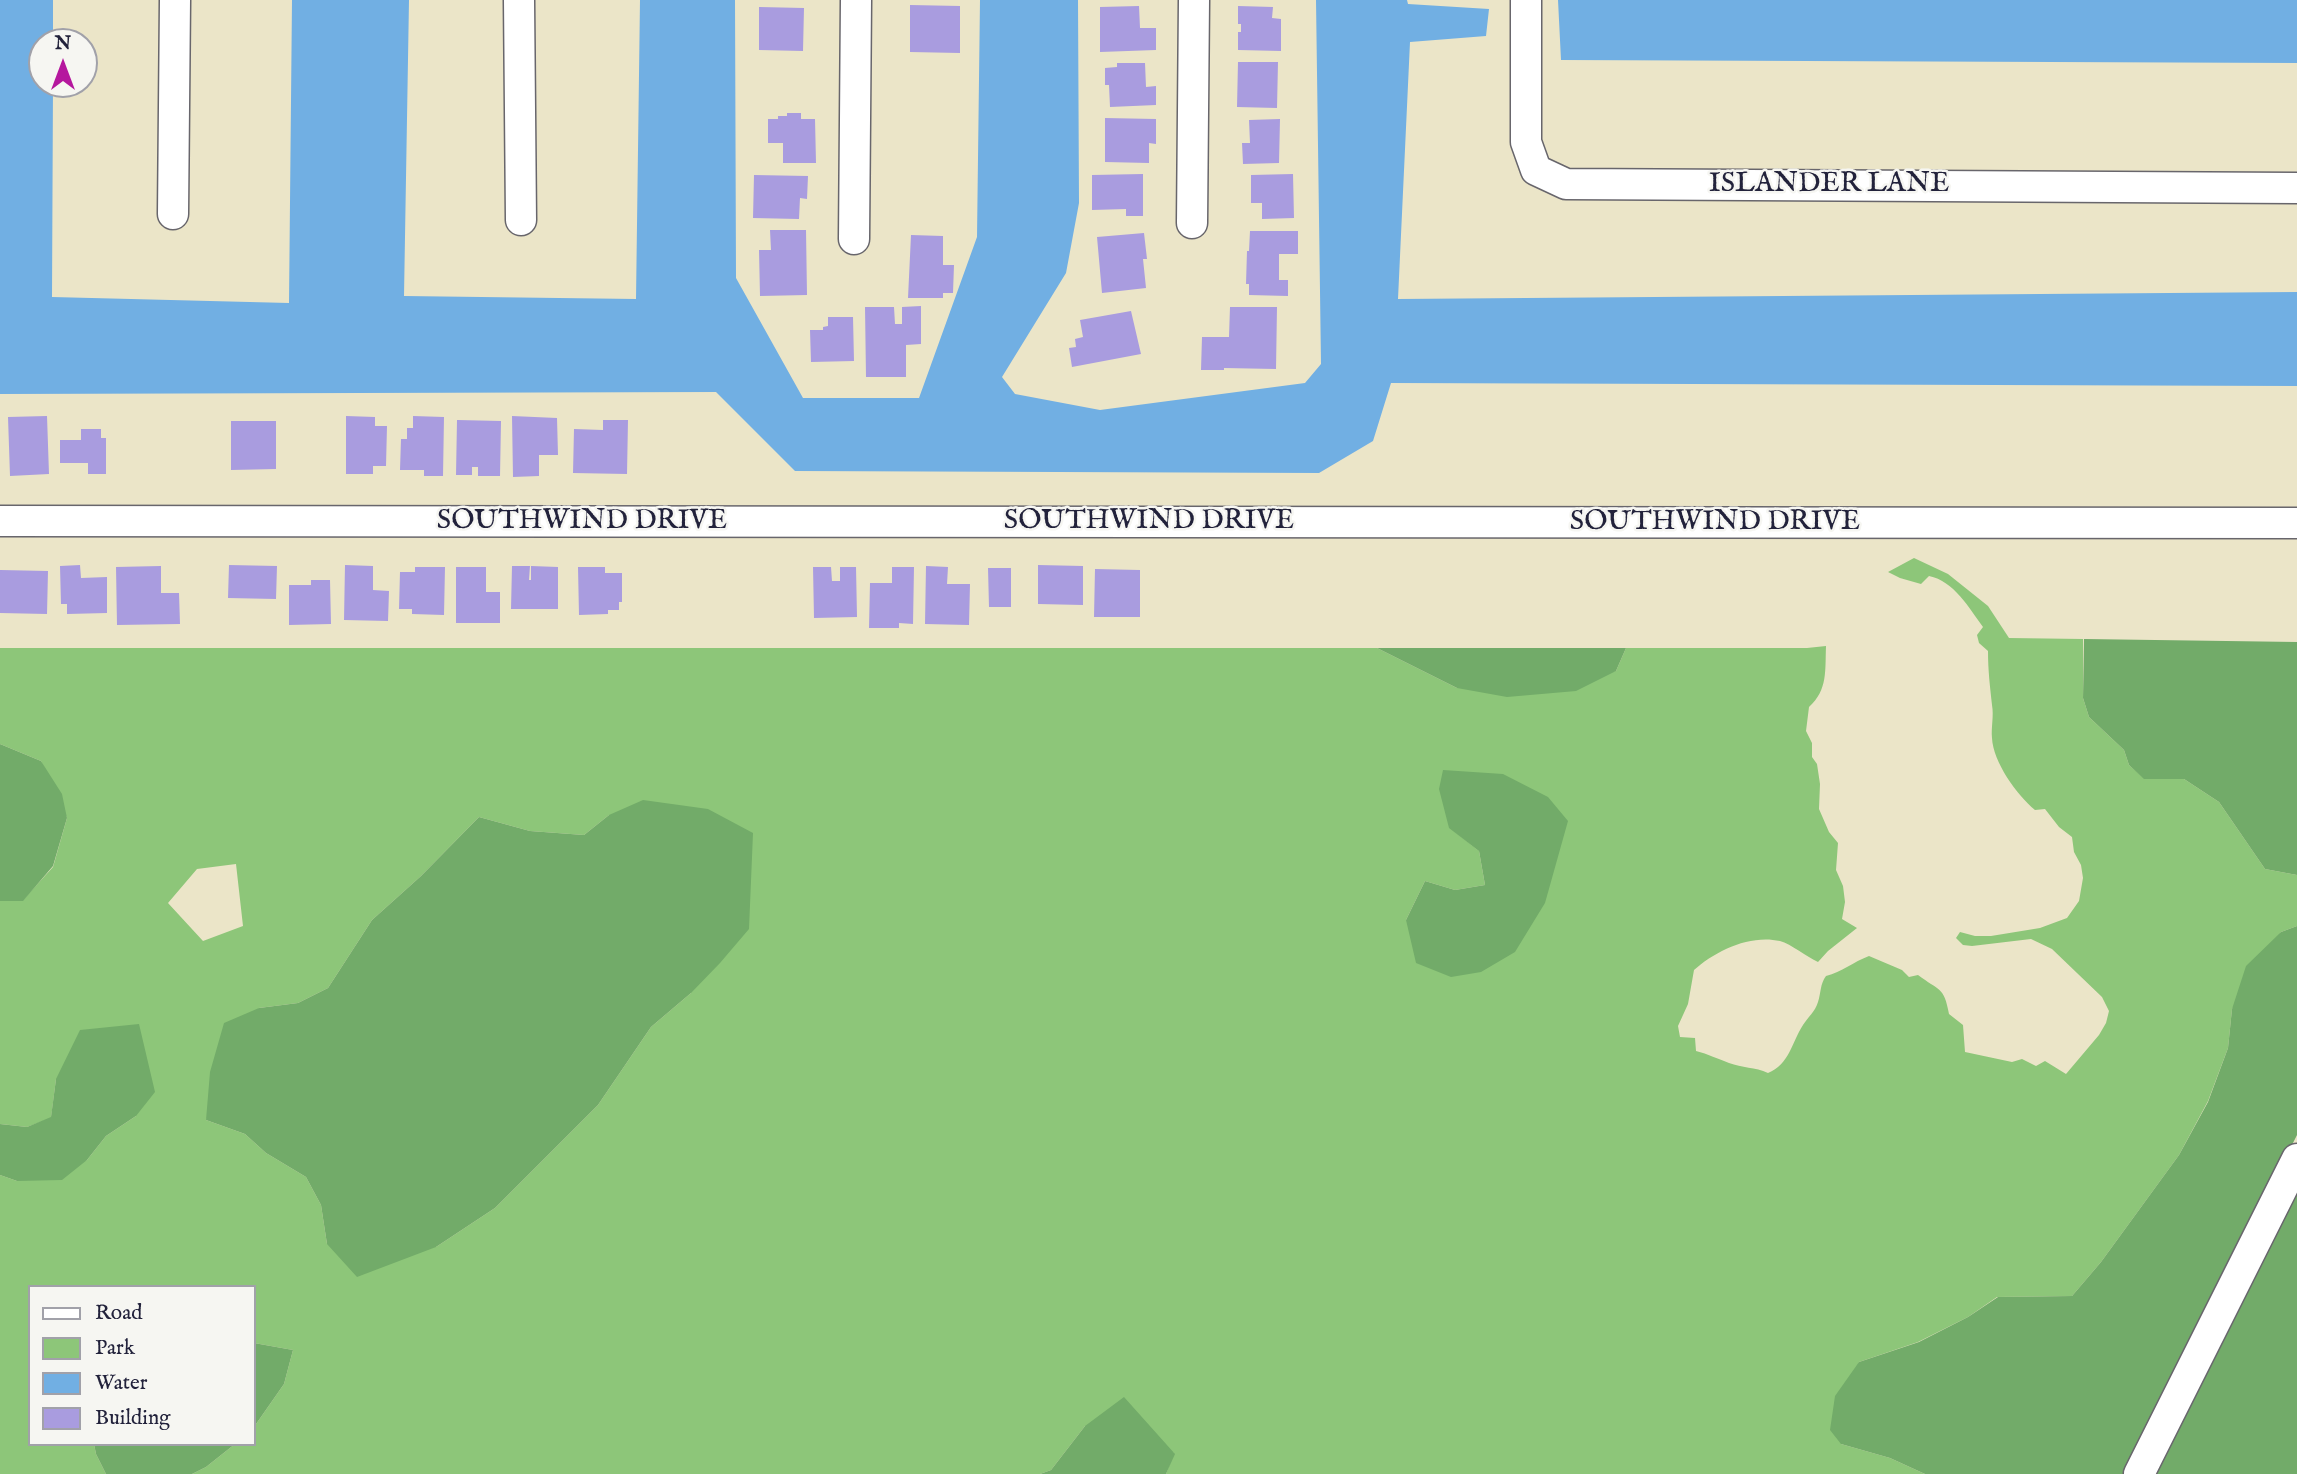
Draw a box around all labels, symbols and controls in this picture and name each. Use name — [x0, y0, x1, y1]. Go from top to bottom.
north arrow — [28, 28, 98, 98]
text: N — [55, 32, 71, 56]
street label: ISLANDER LANE — [1709, 168, 1949, 202]
street label: SOUTHWIND DRIVE — [437, 505, 727, 539]
street label: SOUTHWIND DRIVE — [1004, 505, 1294, 539]
street label: SOUTHWIND DRIVE — [1570, 506, 1860, 540]
legend — [28, 1285, 256, 1446]
text: Road — [95, 1300, 142, 1327]
text: Park — [95, 1335, 135, 1362]
text: Water — [95, 1370, 147, 1397]
text: Building — [95, 1405, 170, 1432]

